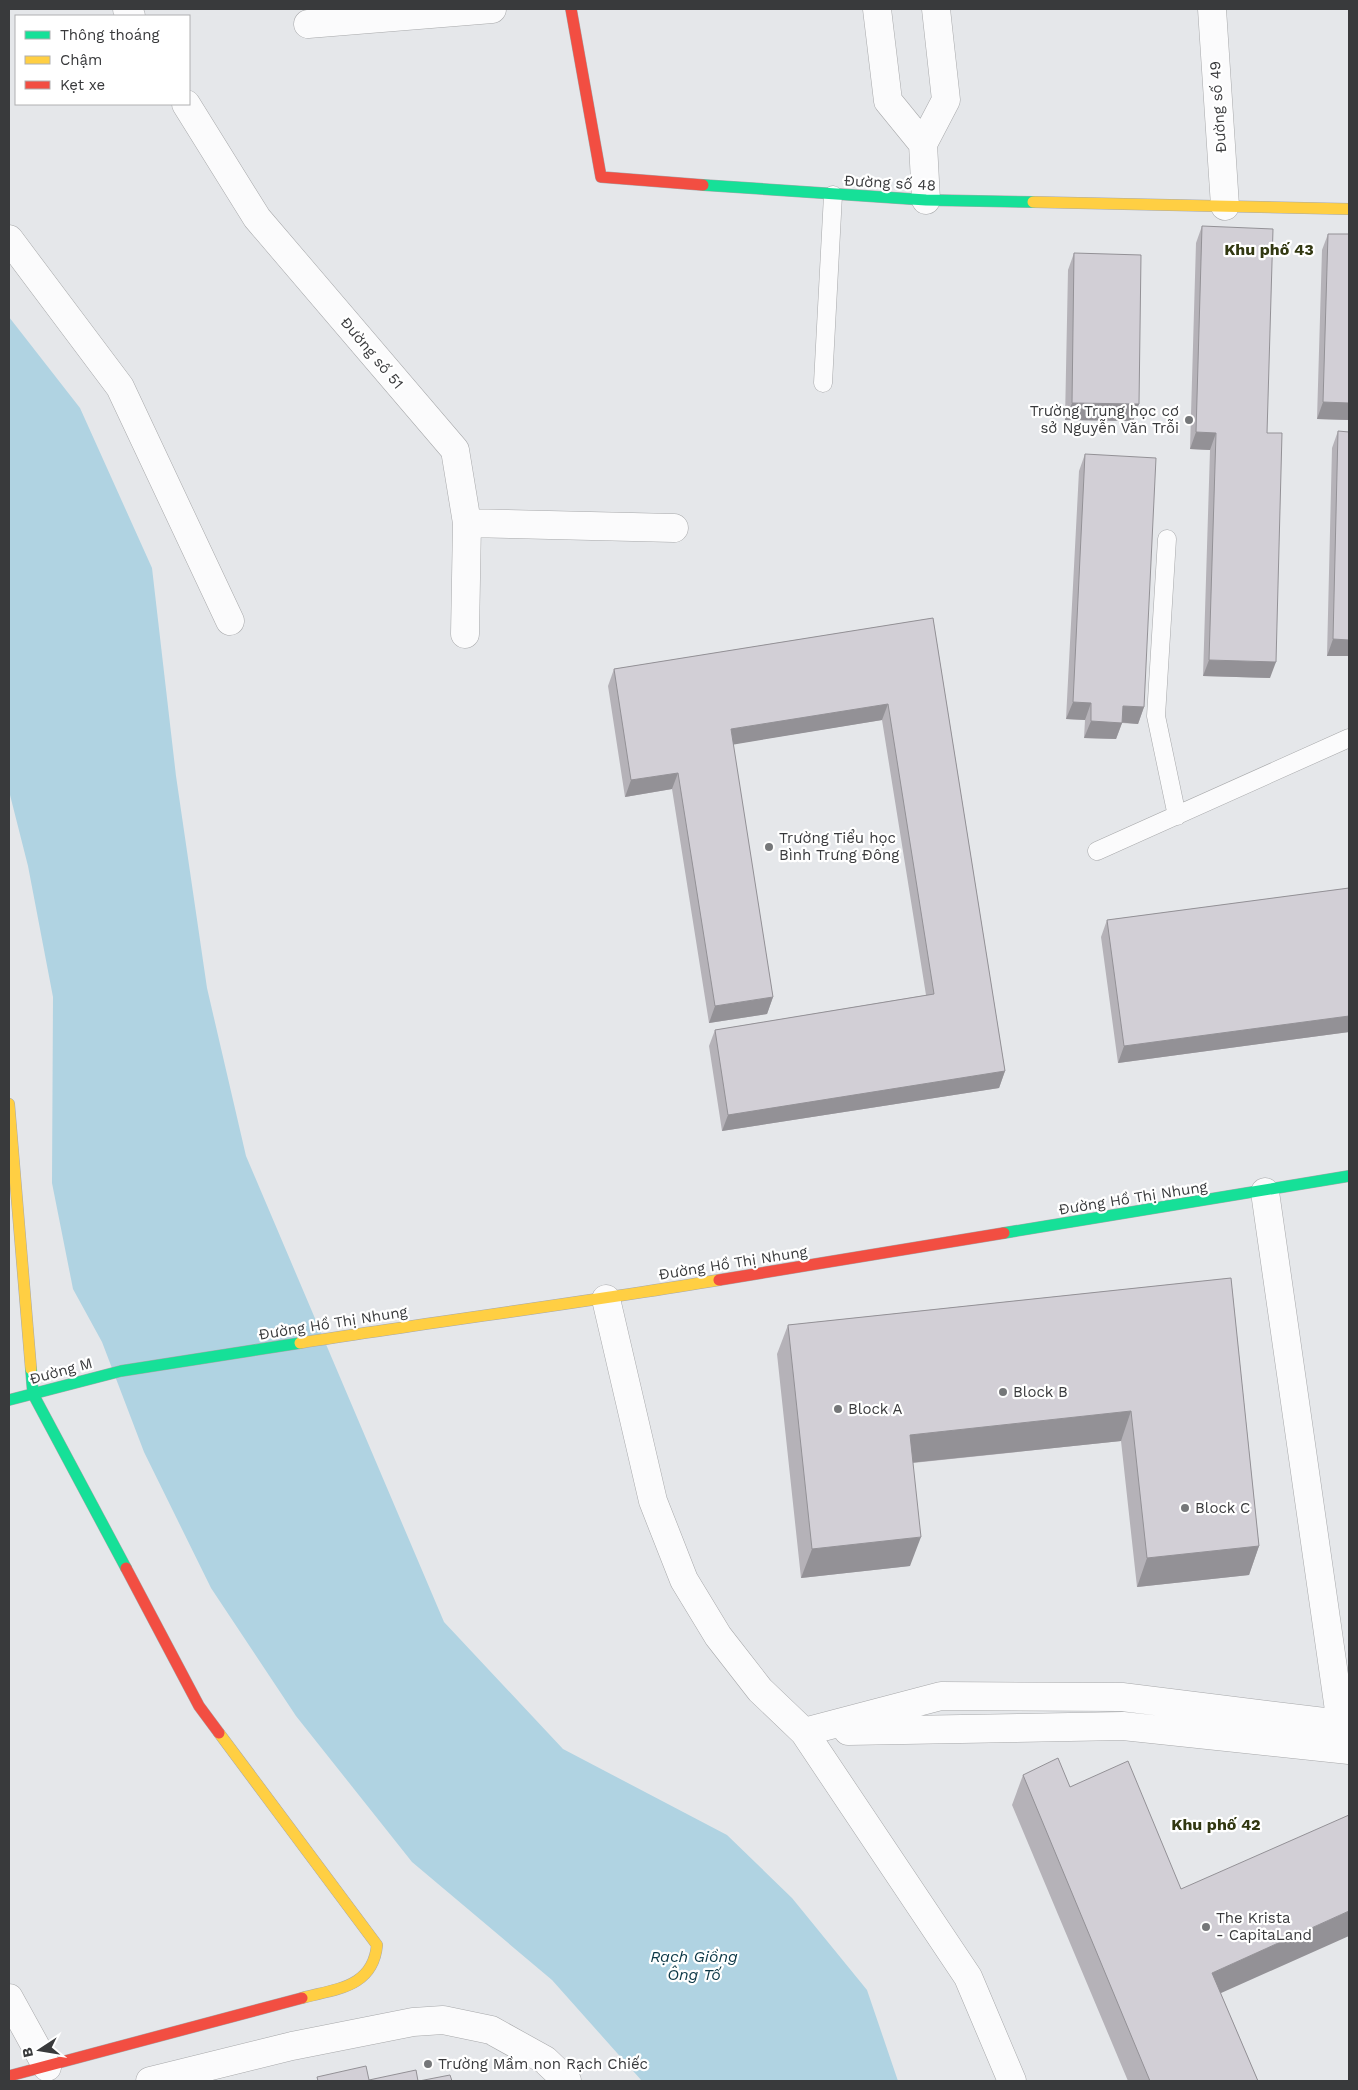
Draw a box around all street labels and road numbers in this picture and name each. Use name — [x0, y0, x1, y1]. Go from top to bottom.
street label: Đường số 49 — [1206, 60, 1230, 154]
street label: Đường số 48 — [844, 172, 936, 194]
street label: Đường số 51 — [337, 313, 407, 393]
street label: Đường Hồ Thị Nhung — [1057, 1177, 1209, 1219]
street label: Đường Hồ Thị Nhung — [657, 1242, 809, 1284]
street label: Đường Hồ Thị Nhung — [257, 1302, 409, 1344]
street label: Đường M — [28, 1354, 94, 1388]

